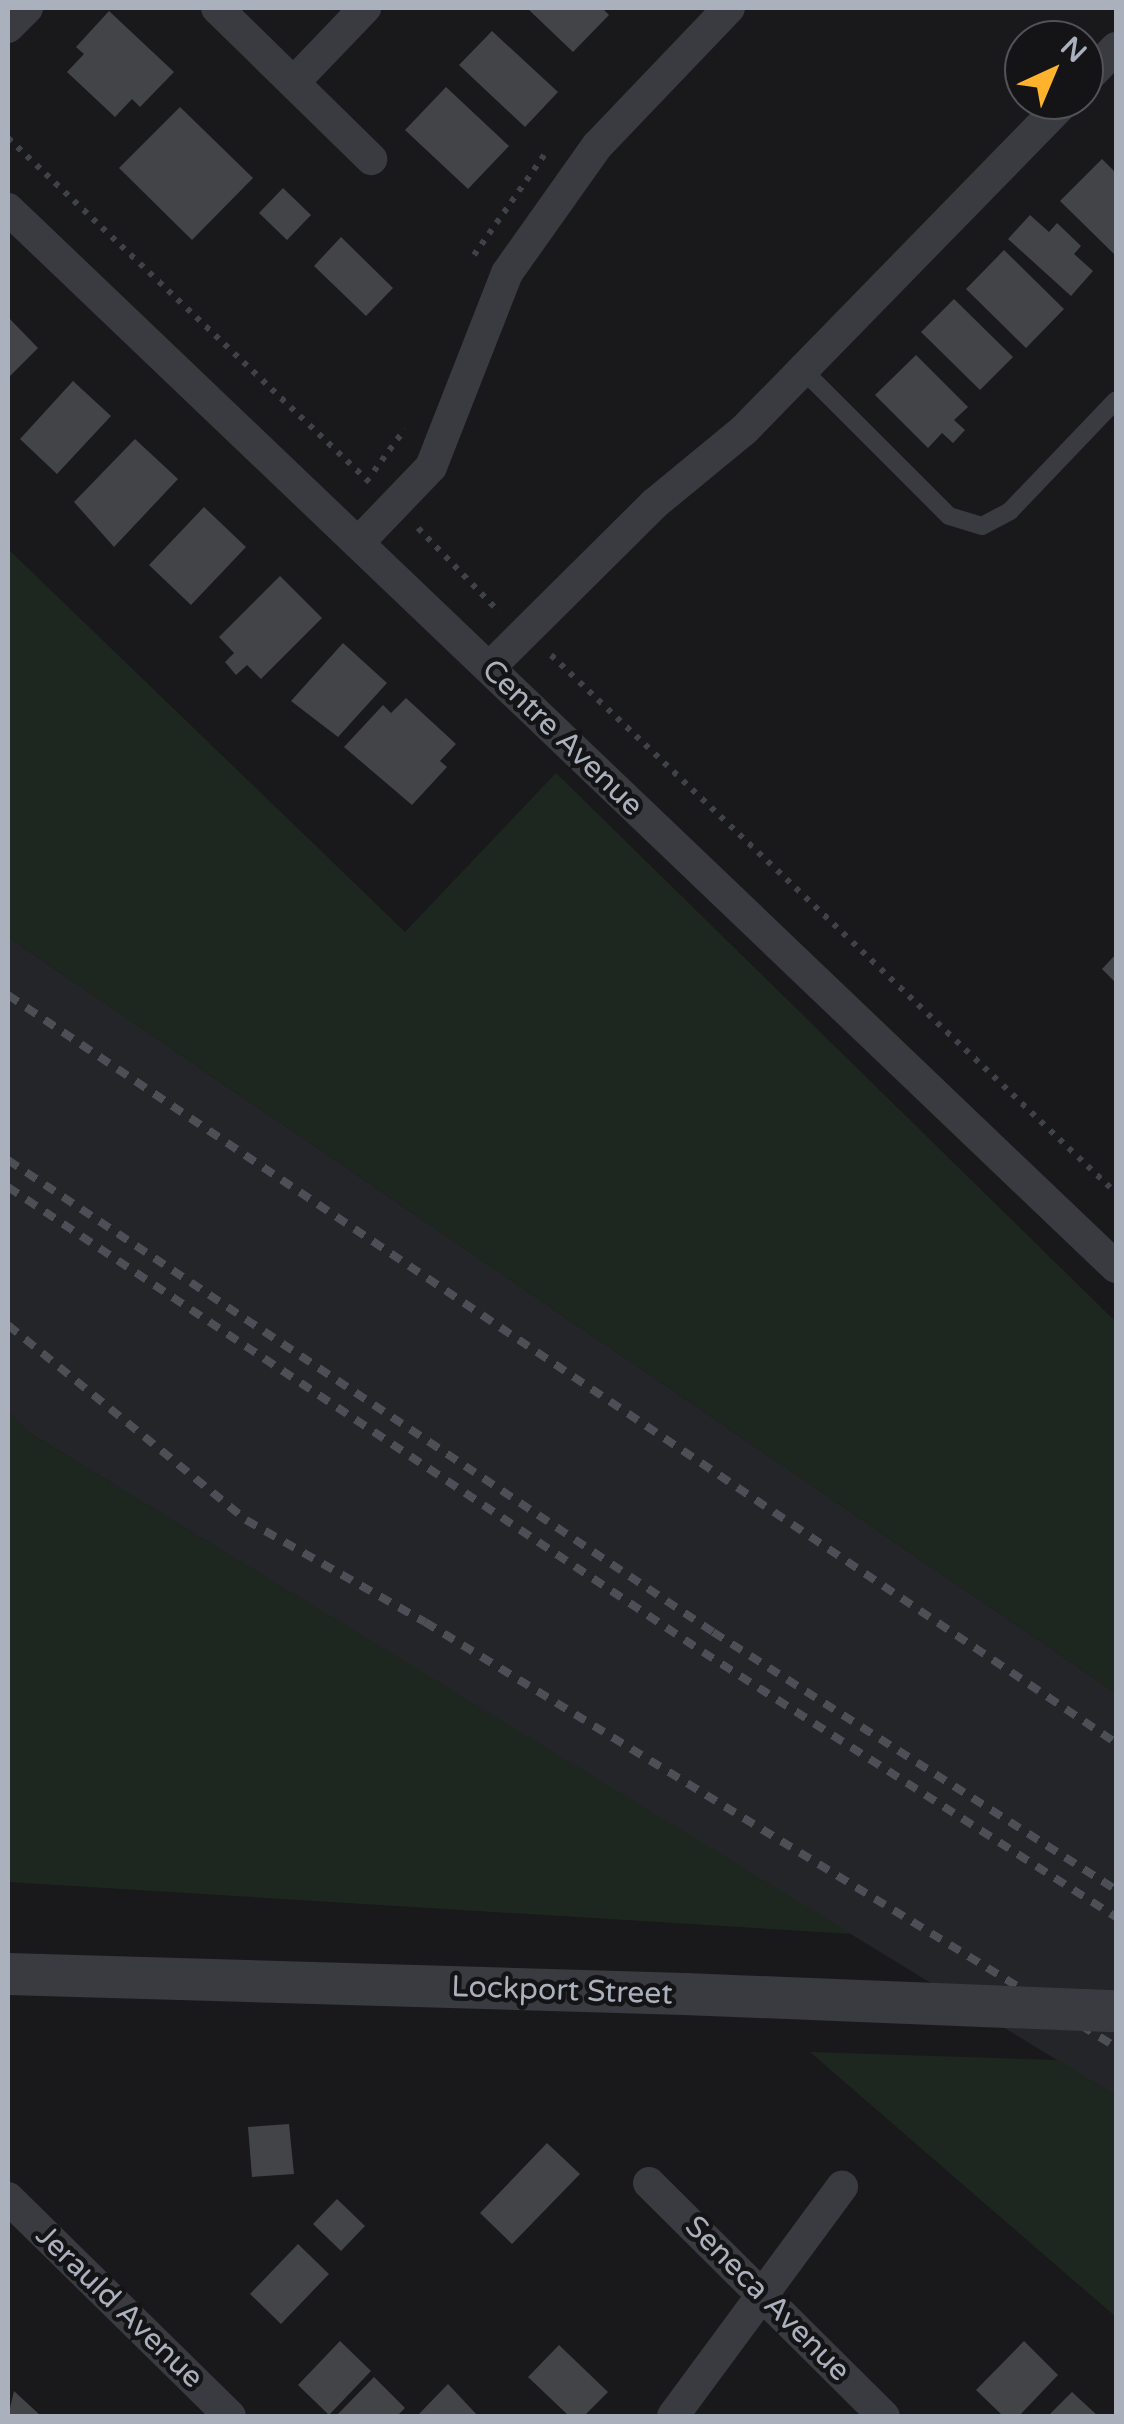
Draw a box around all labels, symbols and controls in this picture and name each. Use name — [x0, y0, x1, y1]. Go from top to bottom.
north arrow — [1004, 20, 1104, 120]
text: N — [1054, 30, 1093, 70]
street label: Centre Avenue — [474, 652, 650, 824]
street label: Lockport Street — [451, 1969, 673, 2013]
street label: Seneca Avenue — [677, 2209, 857, 2389]
street label: Jerauld Avenue — [28, 2218, 210, 2396]

